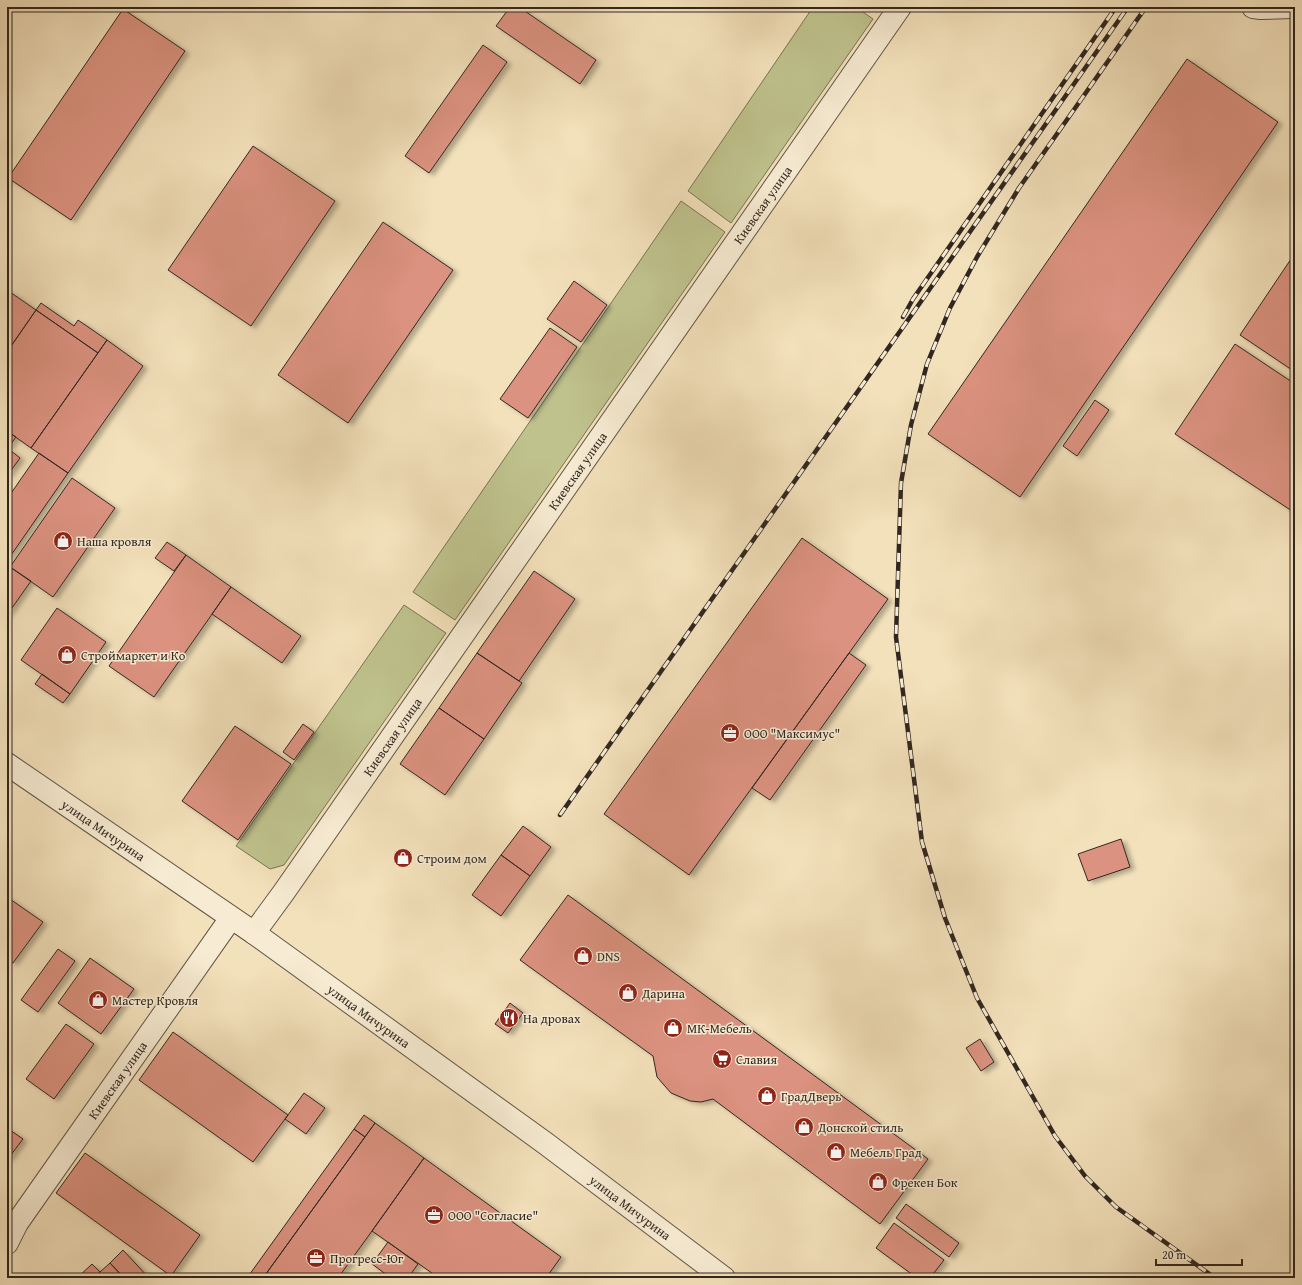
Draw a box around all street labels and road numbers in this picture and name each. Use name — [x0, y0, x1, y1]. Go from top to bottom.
street label: Киевская улица — [728, 161, 797, 248]
street label: Киевская улица — [543, 427, 612, 514]
street label: Киевская улица — [358, 693, 426, 780]
street label: улица Мичурина — [57, 794, 150, 866]
street label: улица Мичурина — [323, 979, 415, 1053]
street label: Киевская улица — [83, 1036, 152, 1123]
street label: улица Мичурина — [585, 1170, 676, 1245]

